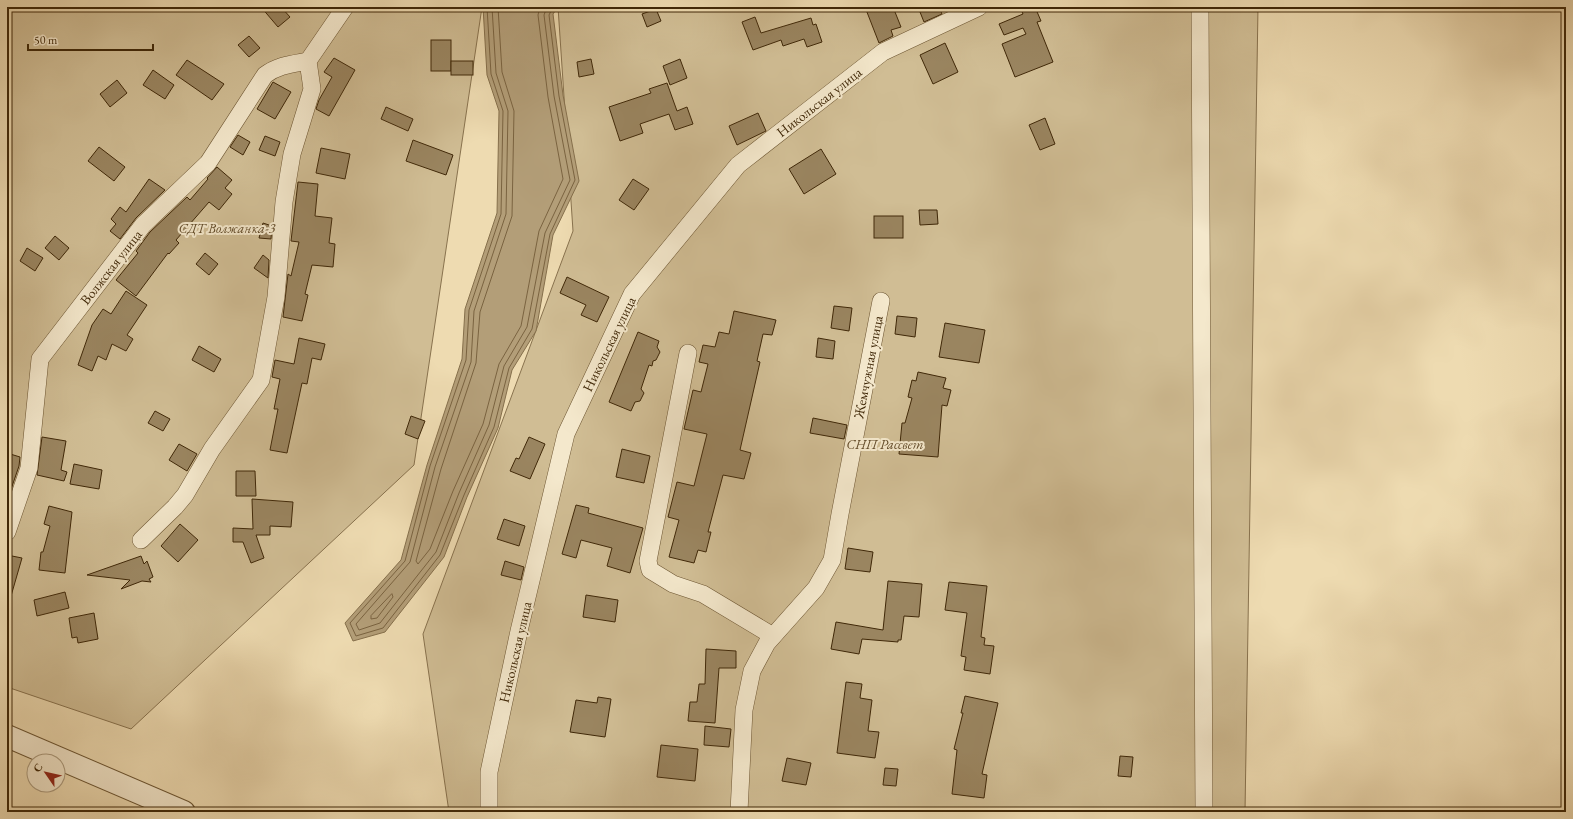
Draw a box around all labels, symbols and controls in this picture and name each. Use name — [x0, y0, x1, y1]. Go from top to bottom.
scale bar — [28, 26, 153, 52]
text: 50 m — [34, 32, 58, 48]
street label: Никольская улица — [773, 63, 866, 141]
park label: СДТ Волжанка-3 — [179, 219, 276, 237]
street label: Волжская улица — [76, 226, 146, 308]
street label: Никольская улица — [578, 293, 640, 394]
street label: Жемчужная улица — [849, 314, 887, 421]
park label: СНП Рассвет — [846, 435, 924, 453]
street label: Никольская улица — [495, 599, 535, 704]
north arrow — [26, 753, 66, 793]
text: С — [30, 760, 46, 775]

